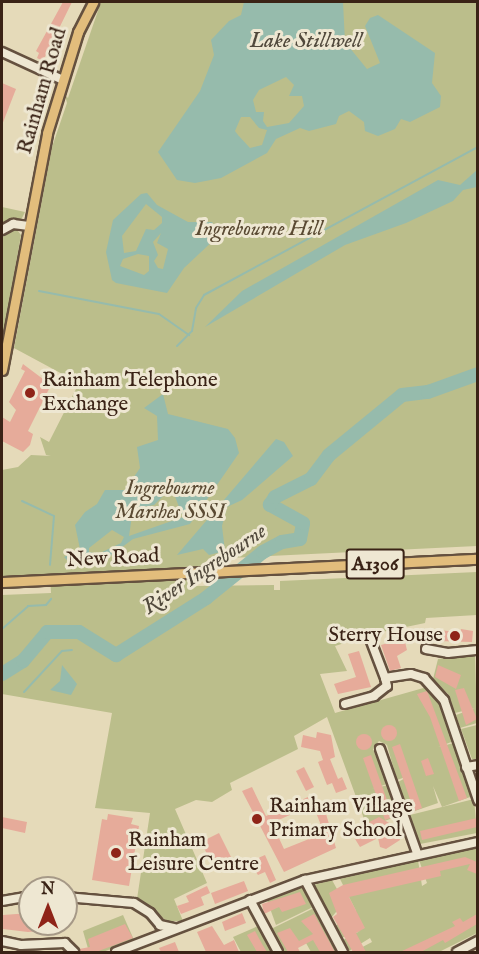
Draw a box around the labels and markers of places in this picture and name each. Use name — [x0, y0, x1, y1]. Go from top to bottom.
place label: Rainham Telephone Exchange — [42, 368, 218, 418]
marker: Rainham Telephone Exchange — [23, 386, 37, 400]
place label: Sterry House — [328, 623, 443, 649]
marker: Sterry House — [448, 629, 462, 643]
place label: Rainham Village Primary School — [269, 794, 413, 844]
marker: Rainham Village Primary School — [250, 812, 264, 826]
place label: Rainham Leisure Centre — [128, 828, 259, 878]
marker: Rainham Leisure Centre — [109, 846, 123, 860]

